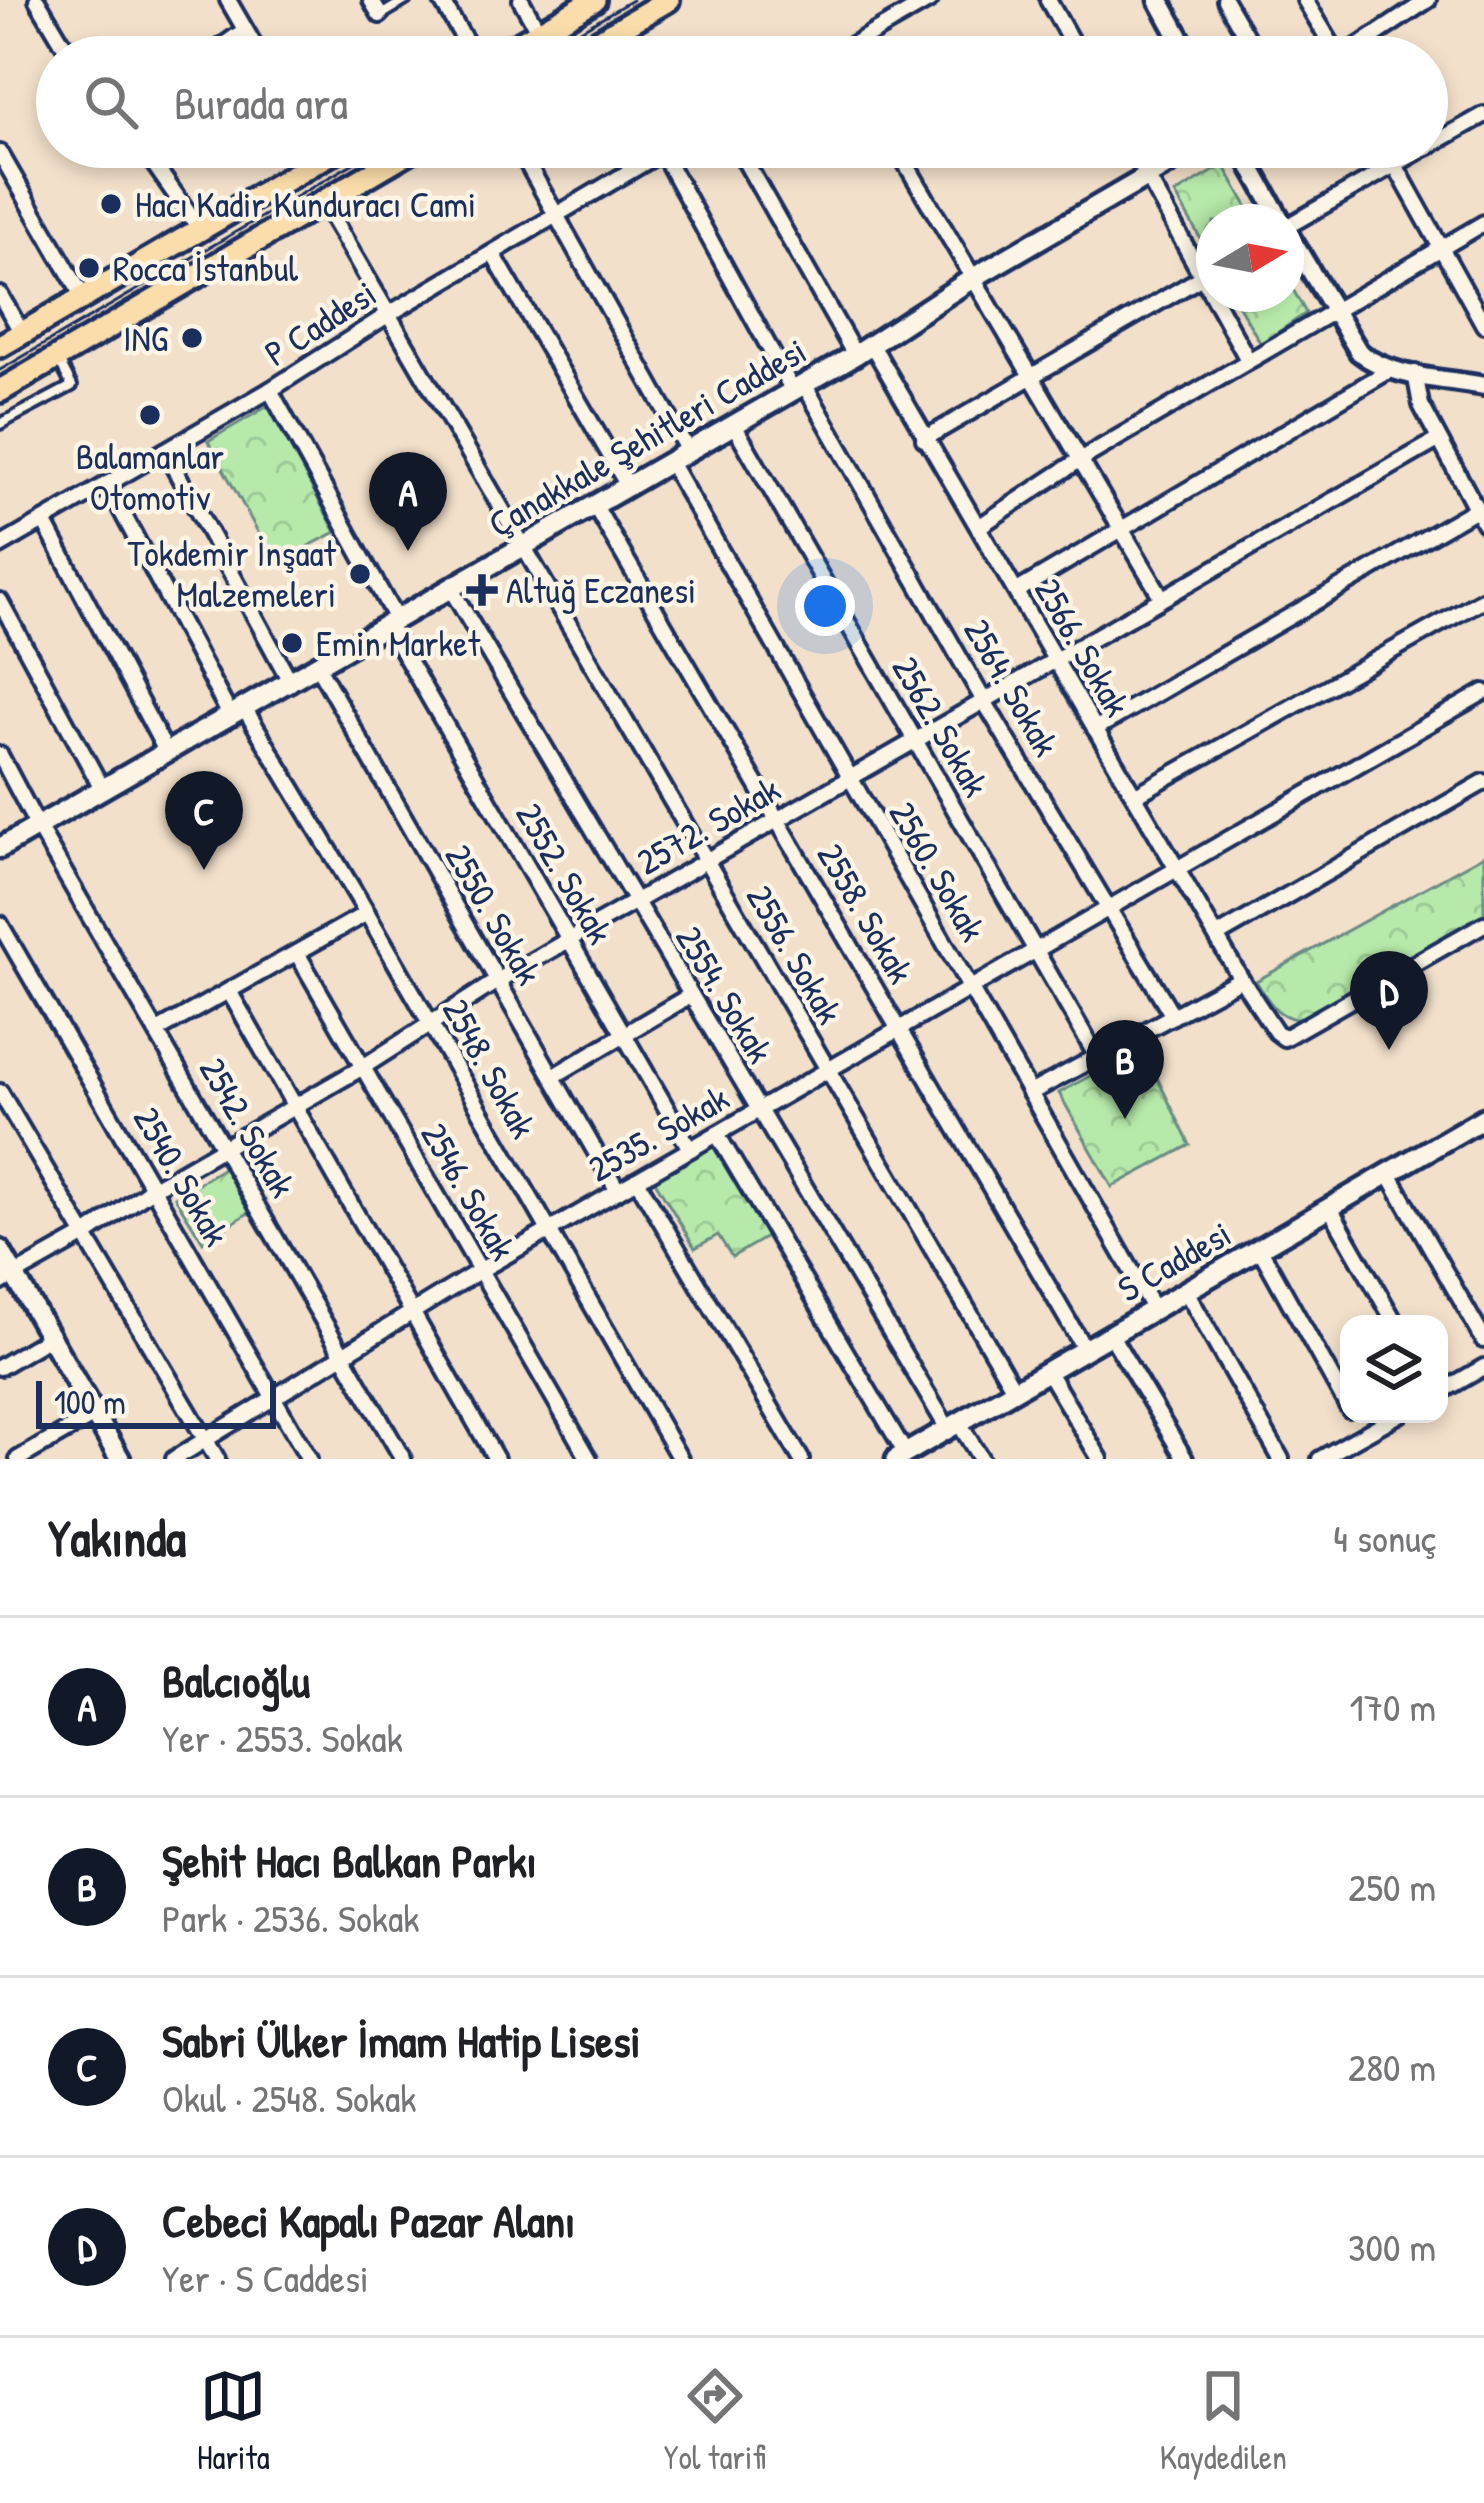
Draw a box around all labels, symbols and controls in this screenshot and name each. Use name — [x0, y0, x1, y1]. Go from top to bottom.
search box — [36, 36, 1448, 168]
icon: search — [78, 69, 144, 135]
text: Burada ara — [174, 72, 348, 133]
place label: Hacı Kadir Kunduracı Cami — [135, 179, 476, 228]
marker: Hacı Kadir Kunduracı Cami — [98, 191, 124, 217]
north arrow — [1196, 204, 1304, 312]
place label: Rocca İstanbul — [113, 243, 299, 292]
marker: Rocca İstanbul — [76, 255, 102, 281]
street label: P Caddesi — [254, 268, 385, 377]
place label: ING — [123, 313, 169, 362]
marker: ING — [179, 325, 205, 351]
street label: Çanakkale Şehitleri Caddesi — [479, 326, 814, 548]
marker: Balamanlar Otomotiv — [137, 402, 163, 428]
place label: Balamanlar Otomotiv — [76, 431, 224, 521]
pin: A — [369, 452, 447, 551]
place label: Tokdemir İnşaat Malzemeleri — [127, 528, 337, 618]
marker: Tokdemir İnşaat Malzemeleri — [347, 561, 373, 587]
place label: Altuğ Eczanesi — [506, 565, 696, 614]
street label: 2566. Sokak — [1024, 569, 1143, 725]
your location — [795, 576, 855, 636]
marker: Altuğ Eczanesi — [469, 577, 495, 603]
street label: 2564. Sokak — [953, 609, 1071, 764]
place label: Emin Market — [316, 618, 481, 667]
marker: Emin Market — [279, 630, 305, 656]
street label: 2562. Sokak — [882, 647, 1001, 805]
street label: 2572. Sokak — [627, 764, 788, 885]
pin: C — [165, 771, 243, 870]
street label: 2560. Sokak — [879, 792, 998, 950]
street label: 2552. Sokak — [505, 793, 625, 952]
street label: 2558. Sokak — [807, 834, 926, 992]
street label: 2550. Sokak — [435, 835, 554, 993]
street label: 2556. Sokak — [736, 875, 855, 1032]
street label: 2554. Sokak — [665, 916, 786, 1071]
pin: D — [1350, 951, 1428, 1050]
street label: 2548. Sokak — [432, 989, 549, 1146]
pin: B — [1086, 1020, 1164, 1119]
street label: 2542. Sokak — [189, 1048, 308, 1205]
street label: 2535. Sokak — [579, 1073, 737, 1192]
street label: 2540. Sokak — [123, 1097, 242, 1254]
street label: 2546. Sokak — [410, 1113, 528, 1268]
street label: S Caddesi — [1108, 1209, 1239, 1313]
map controls — [1340, 1315, 1448, 1423]
button: layers — [1340, 1315, 1448, 1423]
scale bar — [36, 1375, 276, 1428]
text: 100 m — [54, 1380, 126, 1424]
text: Yakında — [48, 1503, 186, 1572]
text: 4 sonuç — [1333, 1511, 1436, 1564]
text: Balcıoğlu — [162, 1650, 310, 1711]
text: A — [77, 1680, 97, 1733]
text: 170 m — [1350, 1680, 1436, 1733]
text: Yer · 2553. Sokak — [162, 1711, 403, 1764]
text: Şehit Hacı Balkan Parkı — [162, 1830, 537, 1891]
text: B — [77, 1860, 97, 1913]
text: 250 m — [1348, 1860, 1436, 1913]
text: Park · 2536. Sokak — [162, 1891, 419, 1944]
text: Sabri Ülker İmam Hatip Lisesi — [162, 2010, 641, 2071]
text: C — [76, 2040, 98, 2093]
text: 280 m — [1348, 2040, 1436, 2093]
text: Okul · 2548. Sokak — [162, 2071, 416, 2124]
text: Cebeci Kapalı Pazar Alanı — [162, 2190, 575, 2251]
text: D — [78, 2220, 96, 2273]
text: 300 m — [1348, 2220, 1436, 2273]
text: Yer · S Caddesi — [162, 2251, 369, 2304]
tab: Harita — [197, 2363, 270, 2479]
tab: Yol tarifi — [664, 2363, 766, 2479]
tab: Kaydedilen — [1160, 2363, 1287, 2479]

